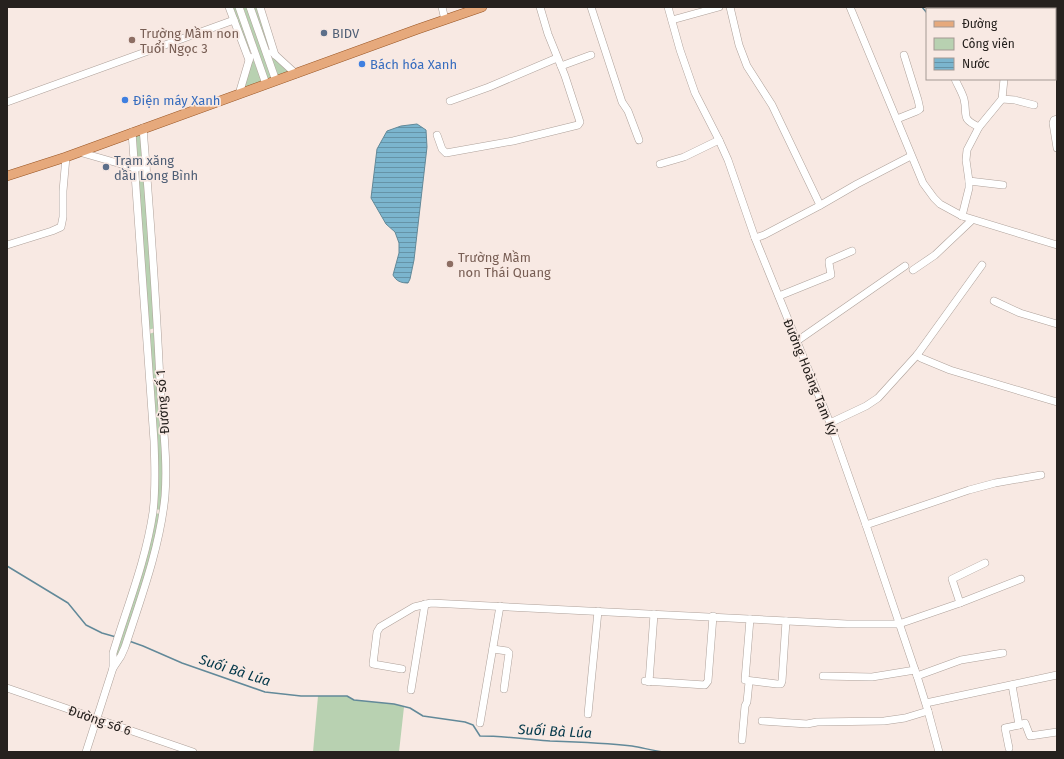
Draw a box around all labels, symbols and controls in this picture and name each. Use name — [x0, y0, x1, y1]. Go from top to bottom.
legend — [926, 8, 1056, 80]
text: Đường — [962, 17, 998, 31]
place label: Trường Mầm non Tuổi Ngọc 3 — [140, 26, 239, 56]
place label: BIDV — [332, 26, 360, 41]
marker: BIDV — [319, 28, 329, 38]
marker: Trường Mầm non Tuổi Ngọc 3 — [127, 35, 137, 45]
text: Công viên — [962, 37, 1015, 51]
place label: Bách hóa Xanh — [370, 57, 457, 72]
text: Nước — [962, 57, 990, 71]
marker: Bách hóa Xanh — [357, 59, 367, 69]
place label: Điện máy Xanh — [133, 93, 220, 108]
marker: Điện máy Xanh — [120, 95, 130, 105]
place label: Trạm xăng dầu Long Bình — [114, 153, 198, 183]
marker: Trạm xăng dầu Long Bình — [101, 162, 111, 172]
place label: Trường Mầm non Thái Quang — [458, 250, 551, 280]
marker: Trường Mầm non Thái Quang — [445, 259, 455, 269]
street label: Đường Hoàng Tam Kỳ — [780, 317, 841, 438]
street label: Đường số 1 — [153, 369, 172, 435]
water label: Suối Bà Lúa — [196, 650, 273, 690]
street label: Đường số 6 — [66, 703, 133, 738]
water label: Suối Bà Lúa — [517, 720, 592, 742]

